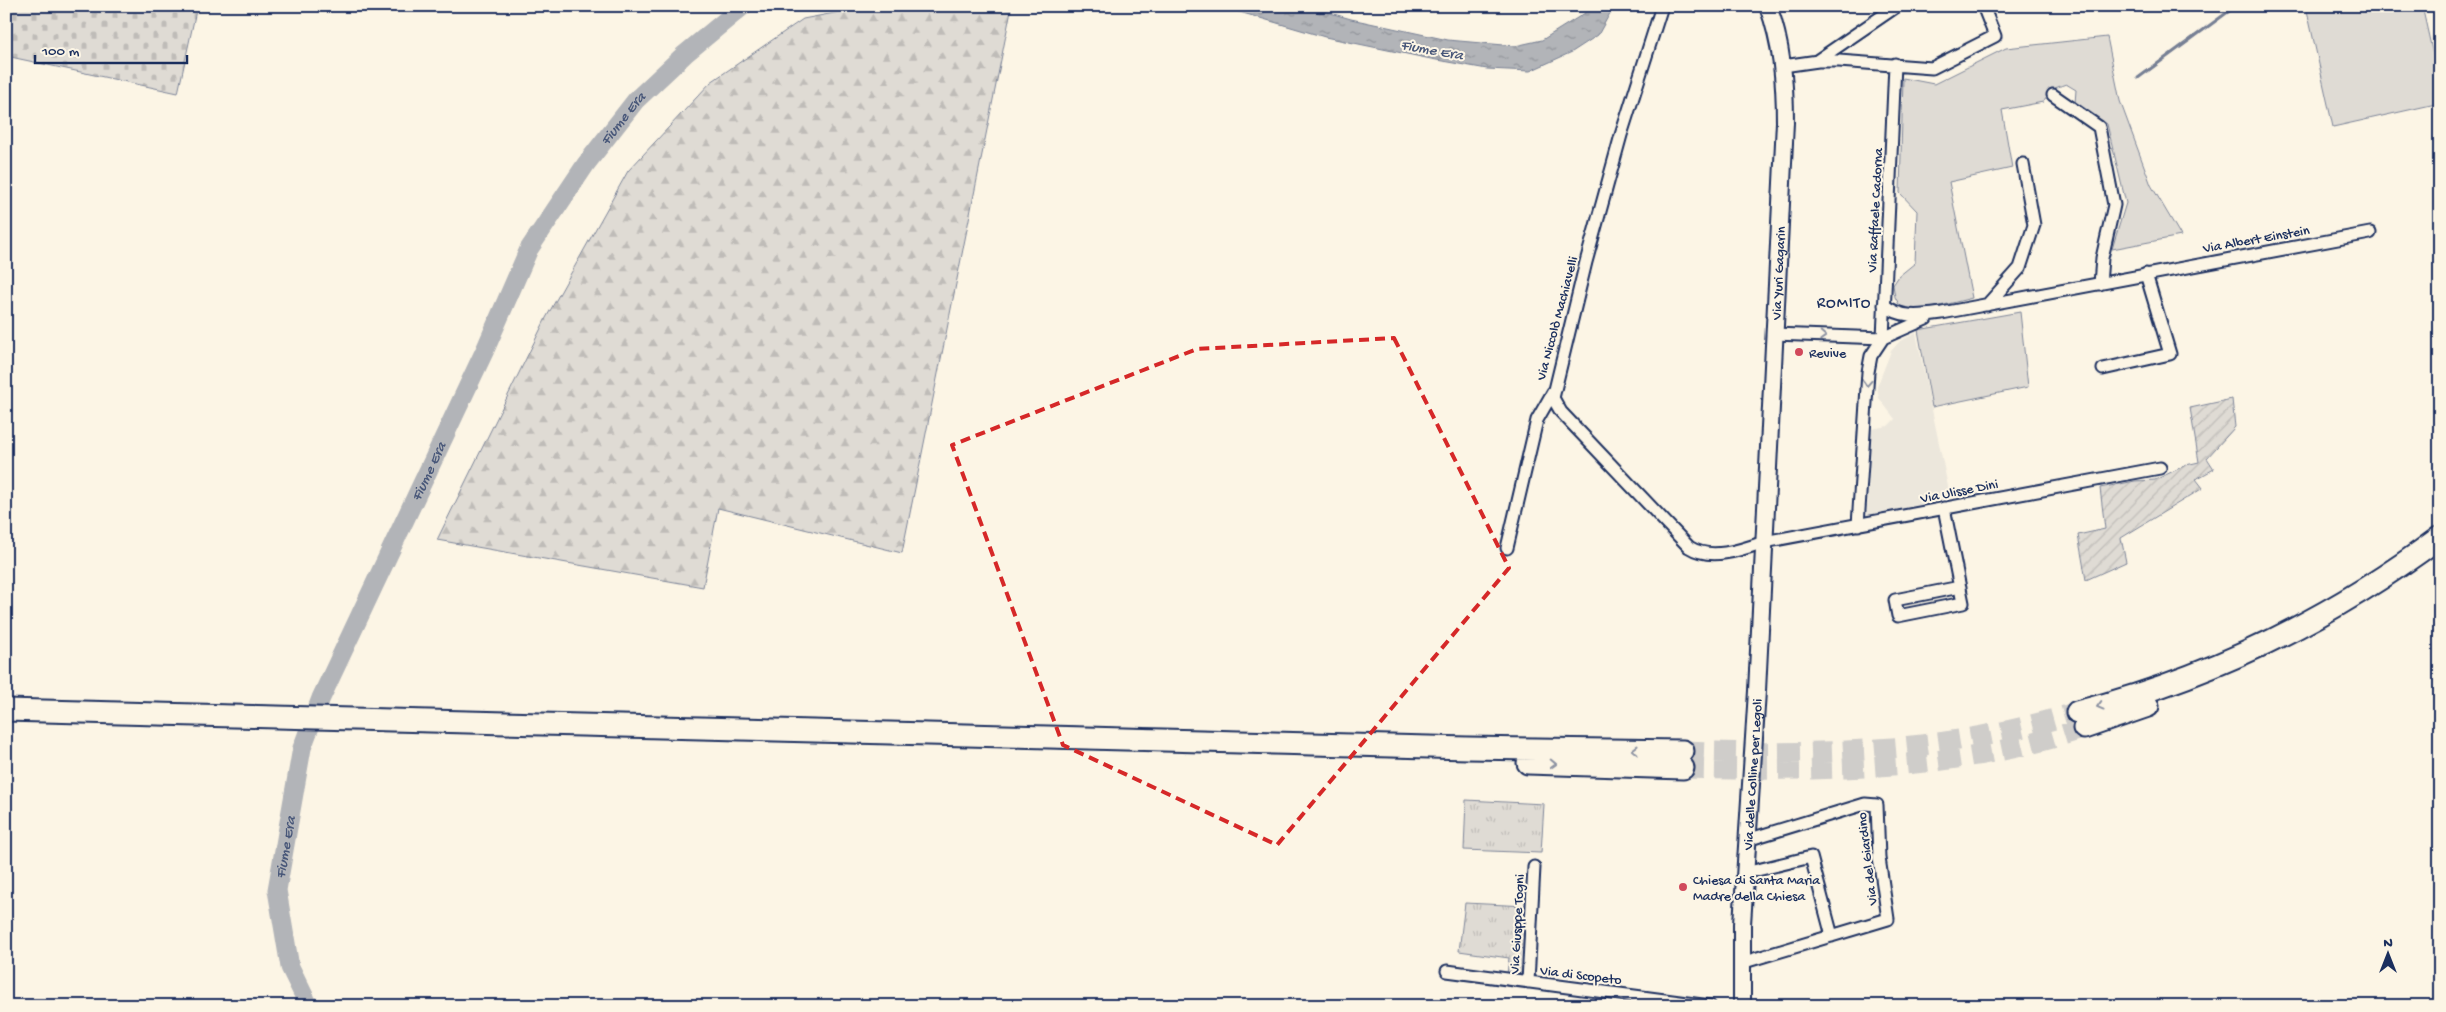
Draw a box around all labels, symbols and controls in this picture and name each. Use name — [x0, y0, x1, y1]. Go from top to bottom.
scale bar — [35, 32, 188, 64]
water label: Fiume Era — [1399, 37, 1466, 66]
text: 100 m — [41, 43, 80, 61]
water label: Fiume Era — [597, 88, 651, 149]
street label: Via Raffaele Cadorna — [1865, 146, 1888, 274]
street label: Via Albert Einstein — [2201, 223, 2311, 258]
street label: Via Yuri Gagarin — [1769, 226, 1791, 321]
street label: Via Niccolò Machiavelli — [1533, 255, 1583, 383]
district label: ROMITO — [1817, 295, 1871, 314]
one-way arrow — [1820, 331, 1827, 341]
marker: Revive — [1793, 346, 1805, 358]
place label: Revive — [1809, 346, 1847, 363]
one-way arrow — [1862, 379, 1873, 387]
water label: Fiume Era — [408, 438, 452, 504]
street label: Via Ulisse Dini — [1918, 477, 2000, 509]
street label: Via delle Colline per Legoli — [1741, 698, 1767, 852]
one-way arrow — [2097, 701, 2105, 711]
one-way arrow — [1630, 745, 1638, 756]
one-way arrow — [1550, 759, 1557, 769]
street label: Via del Giardino — [1854, 811, 1883, 907]
water label: Fiume Era — [272, 813, 301, 880]
place label: Chiesa di Santa Maria Madre della Chiesa — [1693, 873, 1821, 906]
street label: Via Giusppe Togni — [1507, 874, 1530, 976]
marker: Chiesa di Santa Maria Madre della Chiesa — [1677, 881, 1689, 893]
north arrow — [2364, 930, 2414, 980]
text: N — [2383, 935, 2393, 952]
street label: Via di Scopeto — [1538, 963, 1622, 990]

